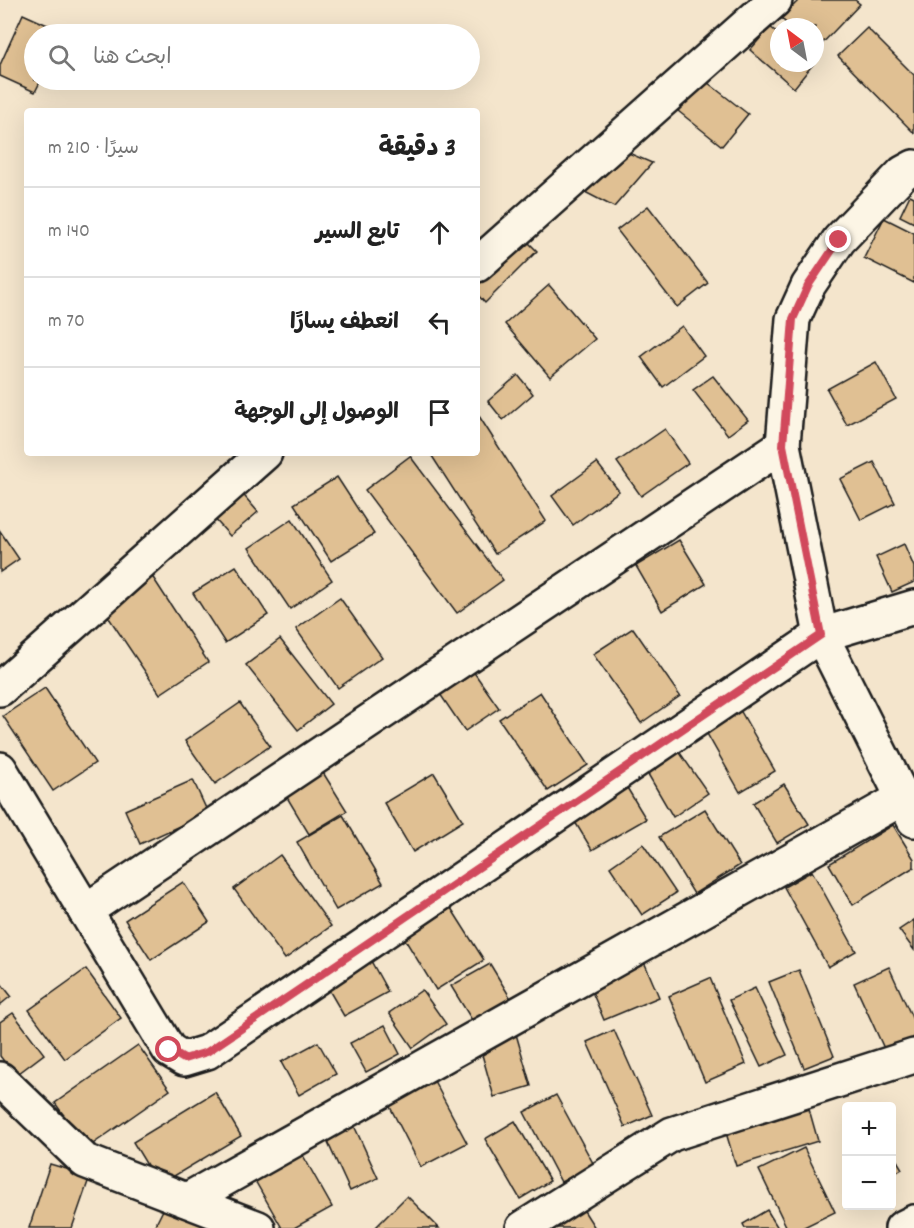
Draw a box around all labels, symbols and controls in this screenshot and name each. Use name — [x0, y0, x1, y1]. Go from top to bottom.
north arrow — [770, 18, 824, 72]
search box — [24, 24, 480, 90]
icon: search — [45, 41, 78, 74]
text: ابحث هنا — [93, 43, 172, 74]
text: 3 دقيقة — [379, 131, 456, 168]
text: سيرًا · 210 m — [48, 135, 139, 163]
icon: ahead — [423, 216, 456, 249]
text: 140 m — [48, 218, 90, 246]
text: تابع السير — [316, 218, 399, 249]
route end — [825, 226, 851, 252]
icon: left — [423, 306, 456, 339]
text: 70 m — [48, 308, 85, 336]
text: انعطف يسارًا — [290, 308, 399, 339]
icon: arrive — [423, 396, 456, 429]
text: الوصول إلى الوجهة — [234, 398, 399, 429]
route start — [155, 1036, 181, 1062]
map controls — [842, 1102, 896, 1210]
button: + — [842, 1102, 896, 1156]
button: − — [842, 1156, 896, 1210]

